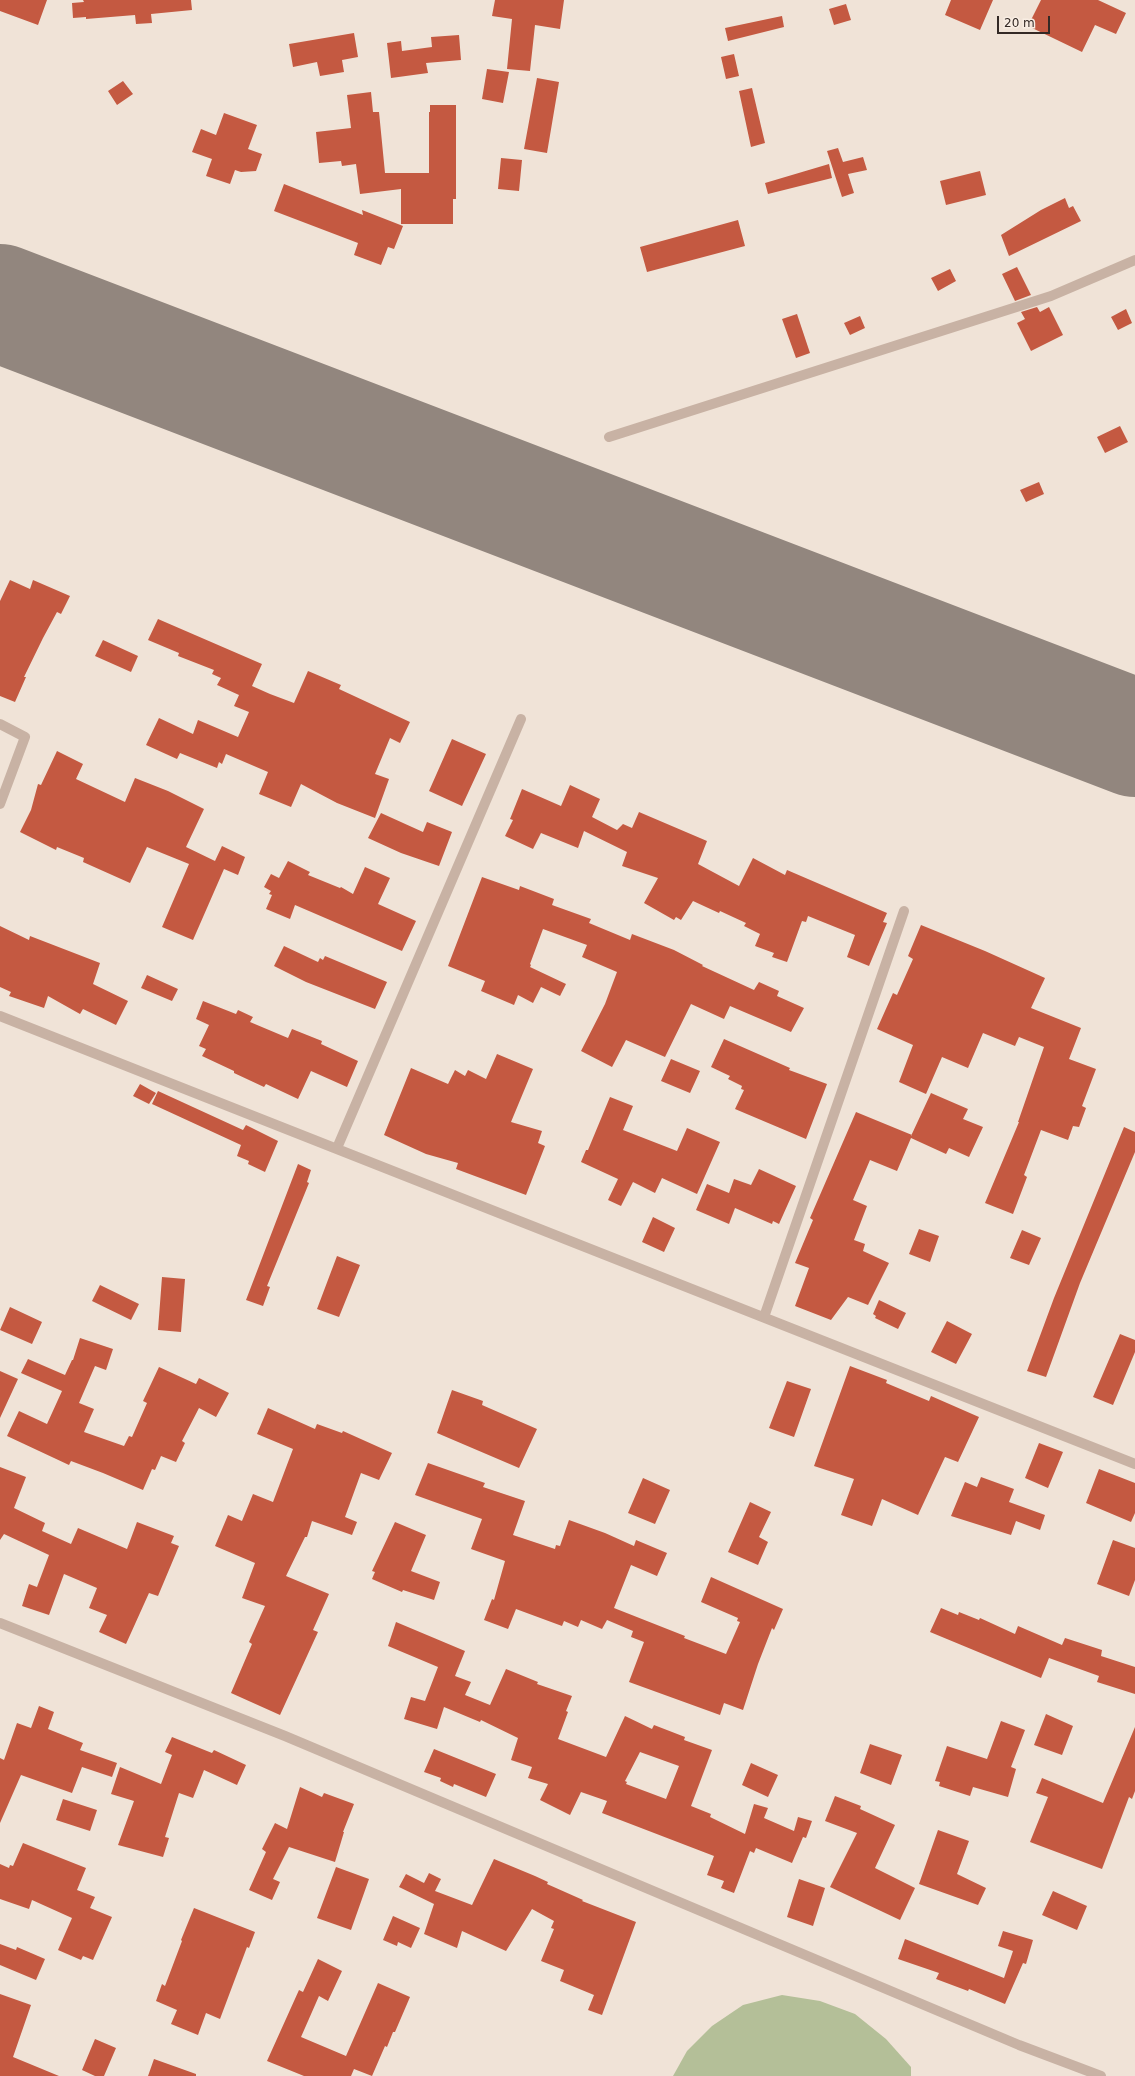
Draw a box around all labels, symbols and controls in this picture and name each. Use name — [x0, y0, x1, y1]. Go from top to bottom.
scale bar — [999, 8, 1052, 34]
text: 20 m — [1004, 16, 1035, 30]

